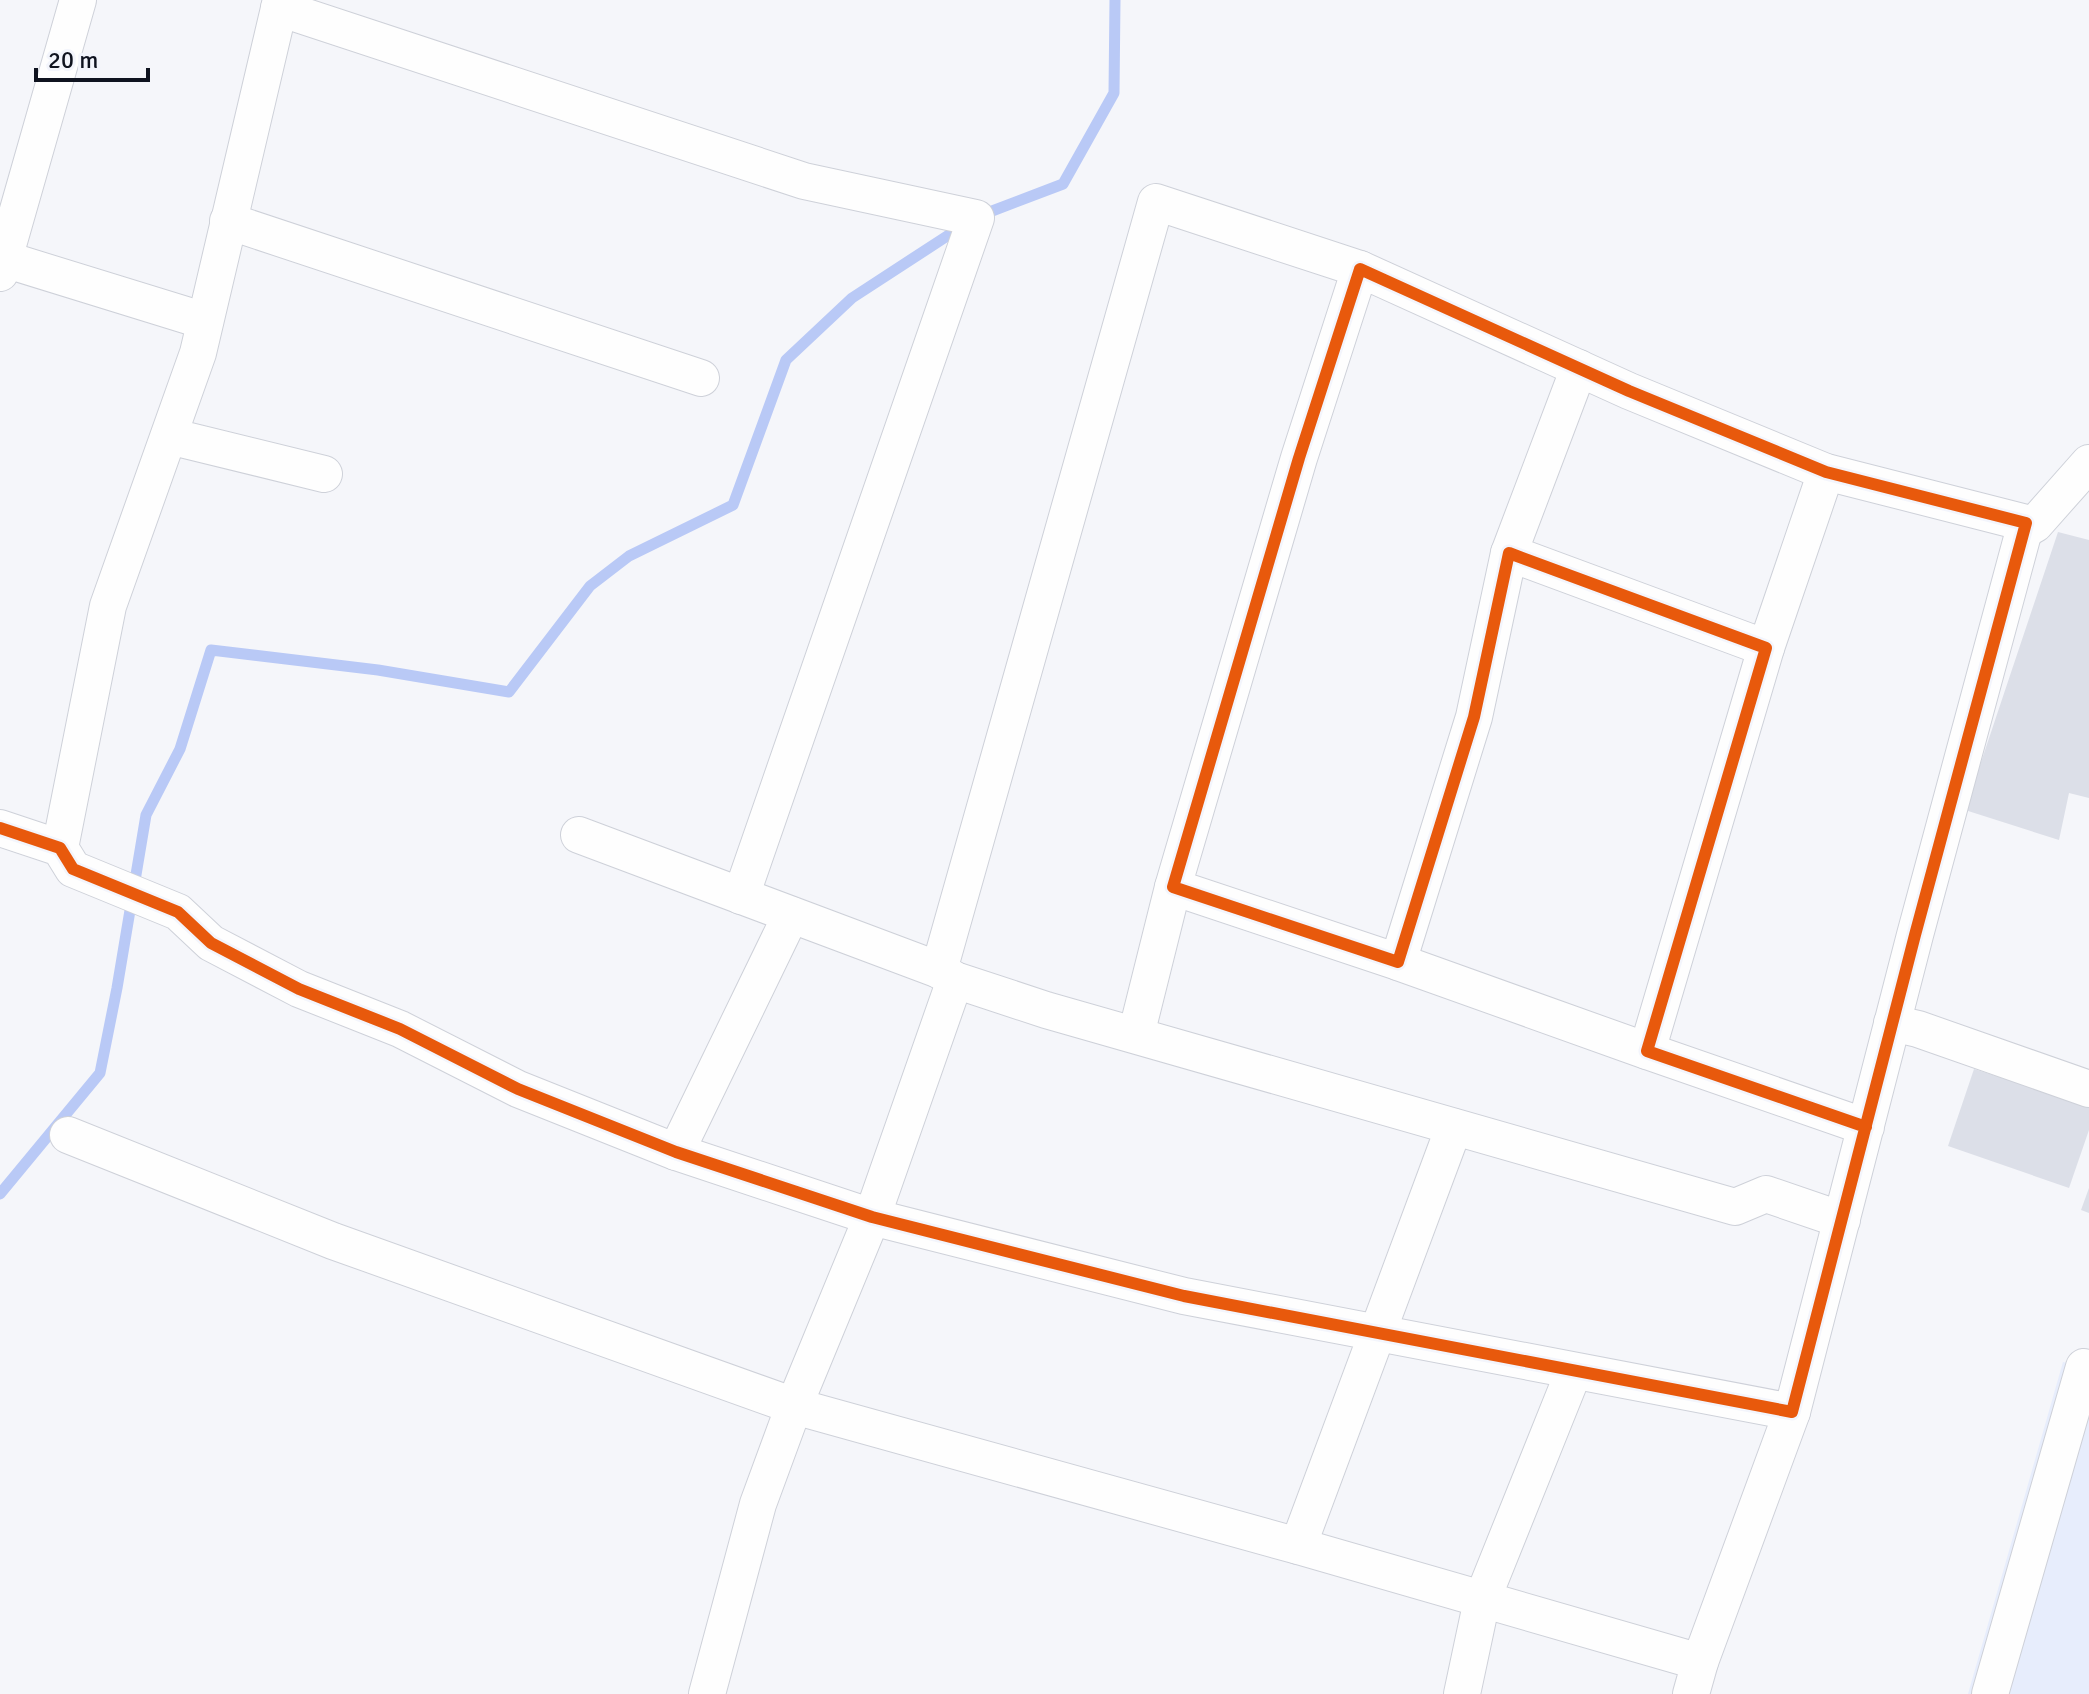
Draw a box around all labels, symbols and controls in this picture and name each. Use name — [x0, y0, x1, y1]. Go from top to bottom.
scale bar — [36, 32, 148, 82]
text: 20 m — [48, 45, 98, 75]

